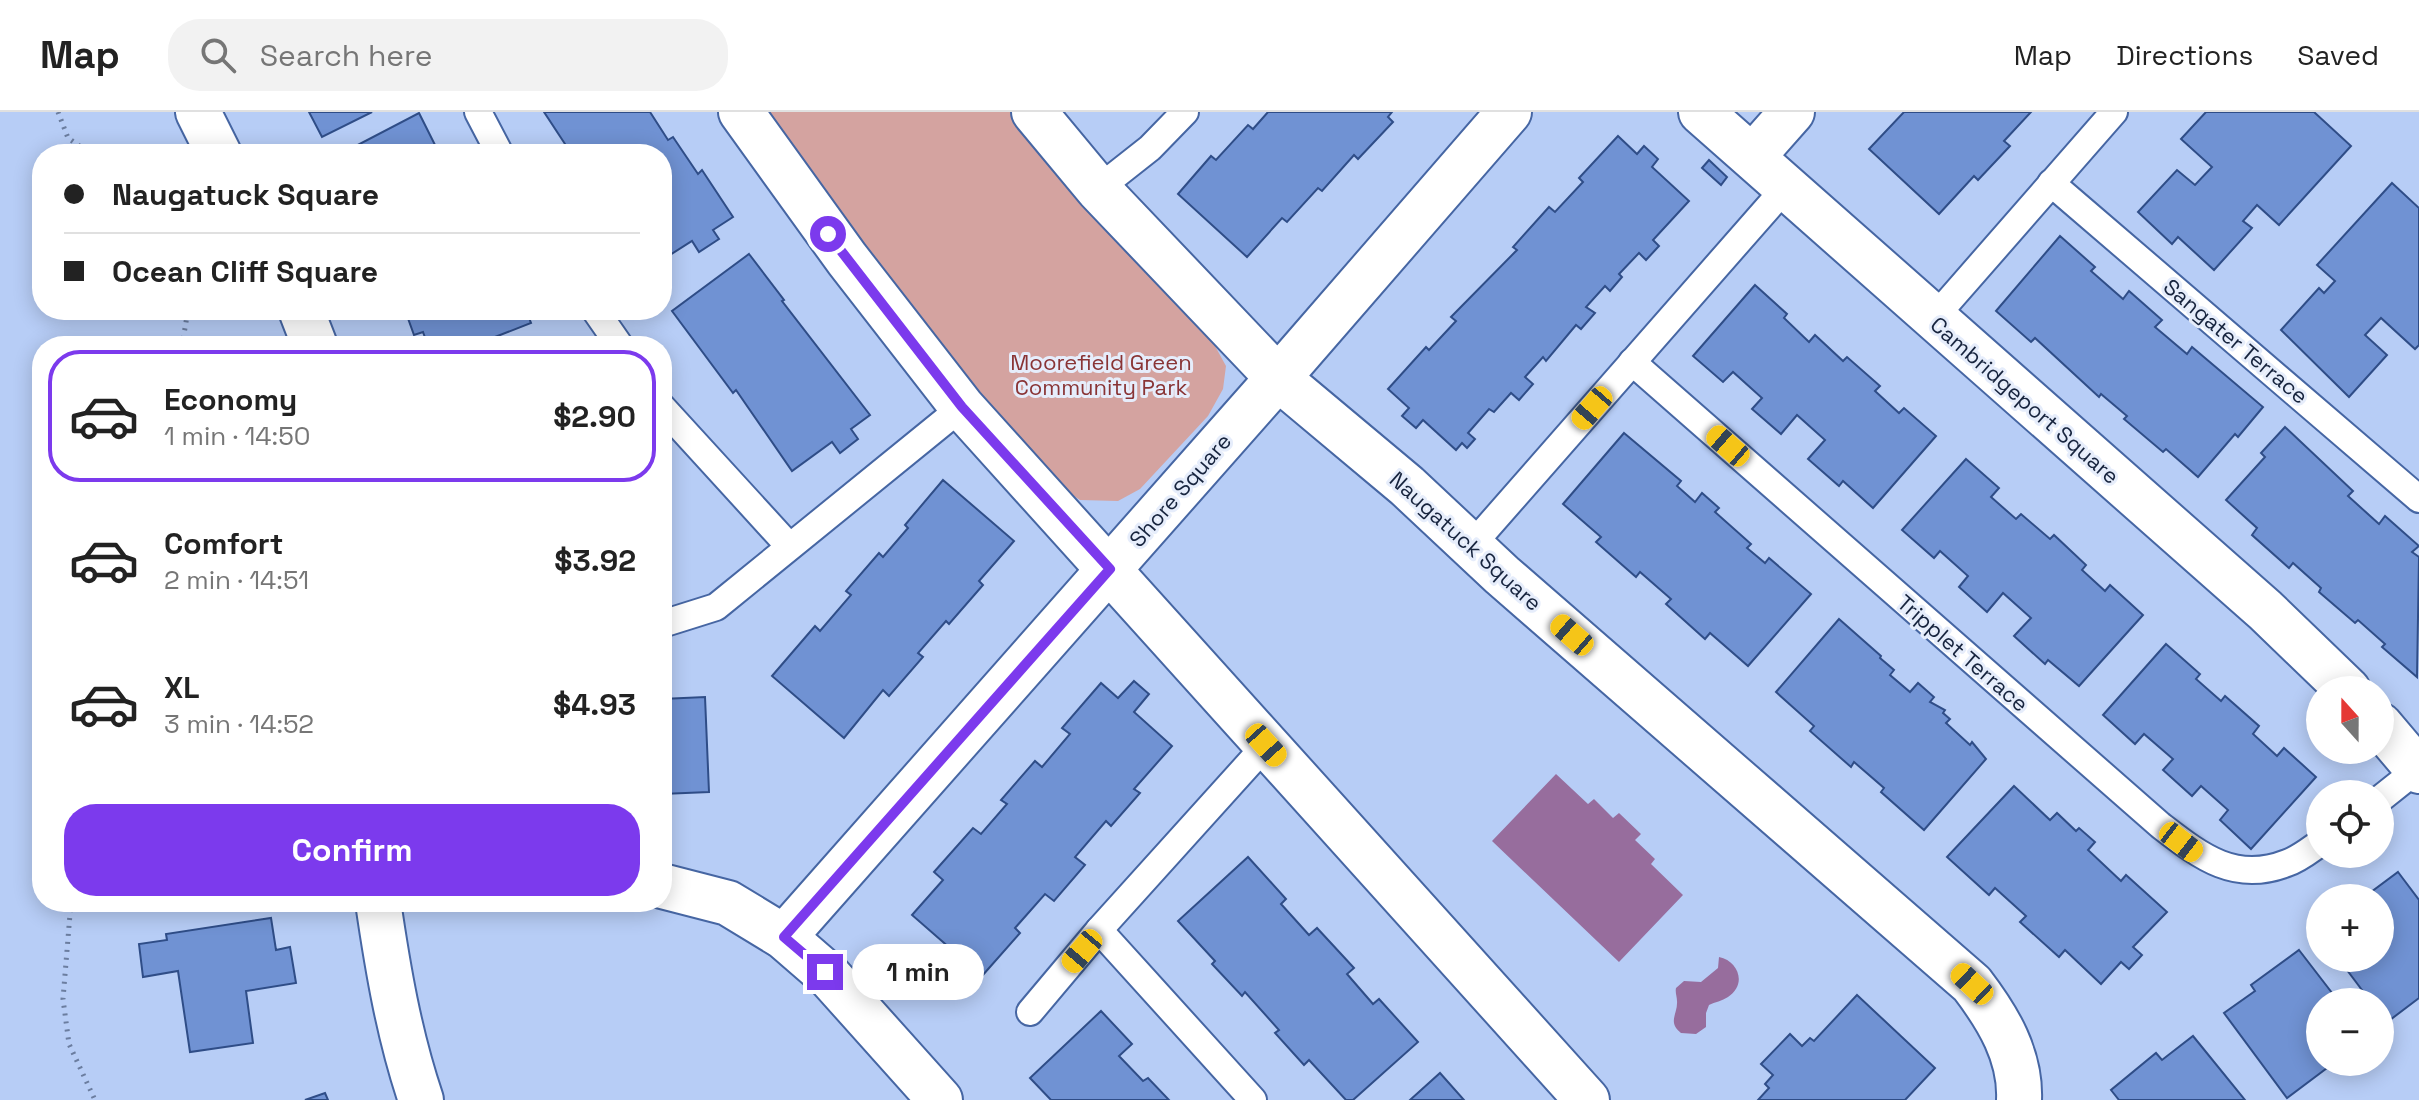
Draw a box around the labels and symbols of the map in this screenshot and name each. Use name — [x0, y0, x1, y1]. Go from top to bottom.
route start — [810, 216, 846, 252]
street label: Sangater Terrace — [2158, 272, 2314, 410]
street label: Cambridgeport Square — [1925, 310, 2125, 490]
park label: Moorefield Green Community Park — [1010, 348, 1192, 401]
car — [1567, 382, 1617, 434]
car — [1702, 421, 1754, 471]
street label: Shore Square — [1123, 427, 1237, 553]
street label: Naugatuck Square — [1384, 465, 1548, 617]
street label: Tripplet Terrace — [1892, 588, 2034, 718]
car — [1546, 610, 1598, 660]
north arrow — [2306, 676, 2394, 764]
car — [1241, 719, 1291, 771]
car — [2155, 818, 2207, 866]
car — [1057, 925, 1107, 977]
callout: 1 min — [853, 944, 985, 1000]
route end — [807, 954, 843, 990]
car — [1946, 959, 1998, 1009]

